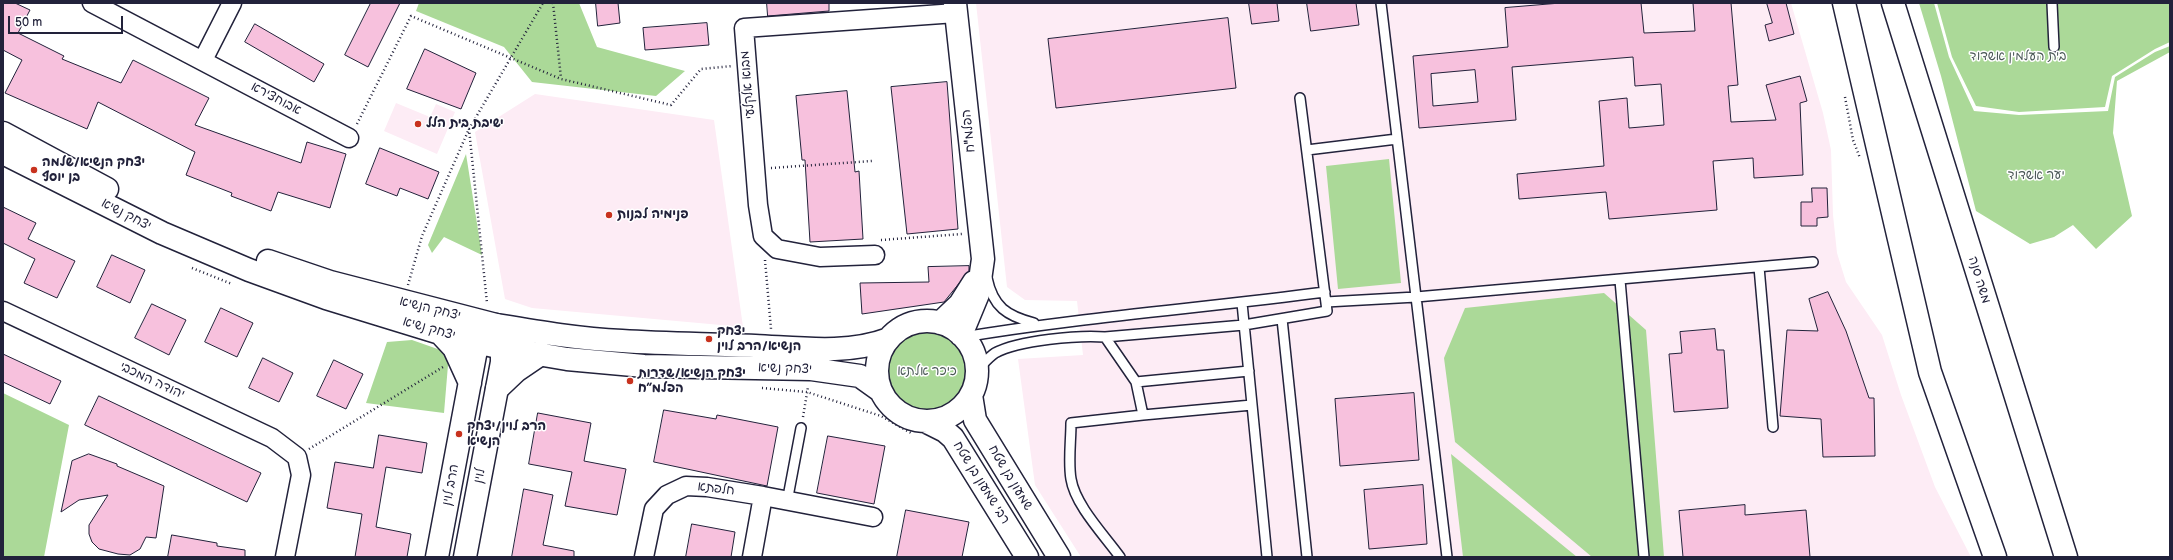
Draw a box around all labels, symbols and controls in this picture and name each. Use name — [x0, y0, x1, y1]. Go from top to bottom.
scale bar — [10, 8, 125, 34]
text: 50 m — [15, 15, 42, 30]
park label: בית העלמין אשדוד — [1970, 49, 2066, 65]
street label: מבוא אלקלעי — [737, 50, 759, 120]
street label: אבוחצירא — [248, 79, 304, 119]
street label: הפלמ"ח — [959, 109, 979, 153]
place label: ישיבת בית הלל — [426, 116, 504, 132]
marker: ישיבת בית הלל — [413, 119, 423, 129]
place label: יצחק הנשיא/שלמה בן יוסף — [42, 155, 145, 186]
marker: יצחק הנשיא/שלמה בן יוסף — [29, 165, 39, 175]
park label: יער אשדוד — [2007, 168, 2065, 184]
street label: יצחק נשיא — [98, 196, 154, 234]
place label: פנימיה לבנות — [617, 207, 688, 223]
marker: פנימיה לבנות — [604, 210, 614, 220]
street label: משה סנה — [1964, 255, 1994, 305]
street label: יצחק הנשיא — [398, 294, 462, 324]
street label: יצחק נשיא — [401, 314, 457, 344]
place label: יצחק הנשיא/הרב לוין — [717, 324, 801, 355]
marker: יצחק הנשיא/הרב לוין — [704, 334, 714, 344]
street label: יהודה המכבי — [117, 359, 187, 403]
street label: יצחק נשיא — [758, 360, 812, 378]
park label: כיכר אלתא — [897, 364, 957, 380]
place label: יצחק הנשיא/שדרות הפלמ״ח — [638, 366, 746, 397]
marker: יצחק הנשיא/שדרות הפלמ״ח — [625, 376, 635, 386]
place label: הרב לוין/יצחק הנשיא — [467, 419, 546, 450]
marker: הרב לוין/יצחק הנשיא — [454, 429, 464, 439]
street label: רבי שמעון בן שטח — [949, 439, 1013, 527]
street label: שמעון בן שטח — [984, 443, 1036, 513]
street label: הרב לוין — [439, 463, 463, 507]
street label: לוין — [471, 467, 489, 485]
street label: חלפתא — [696, 479, 736, 499]

